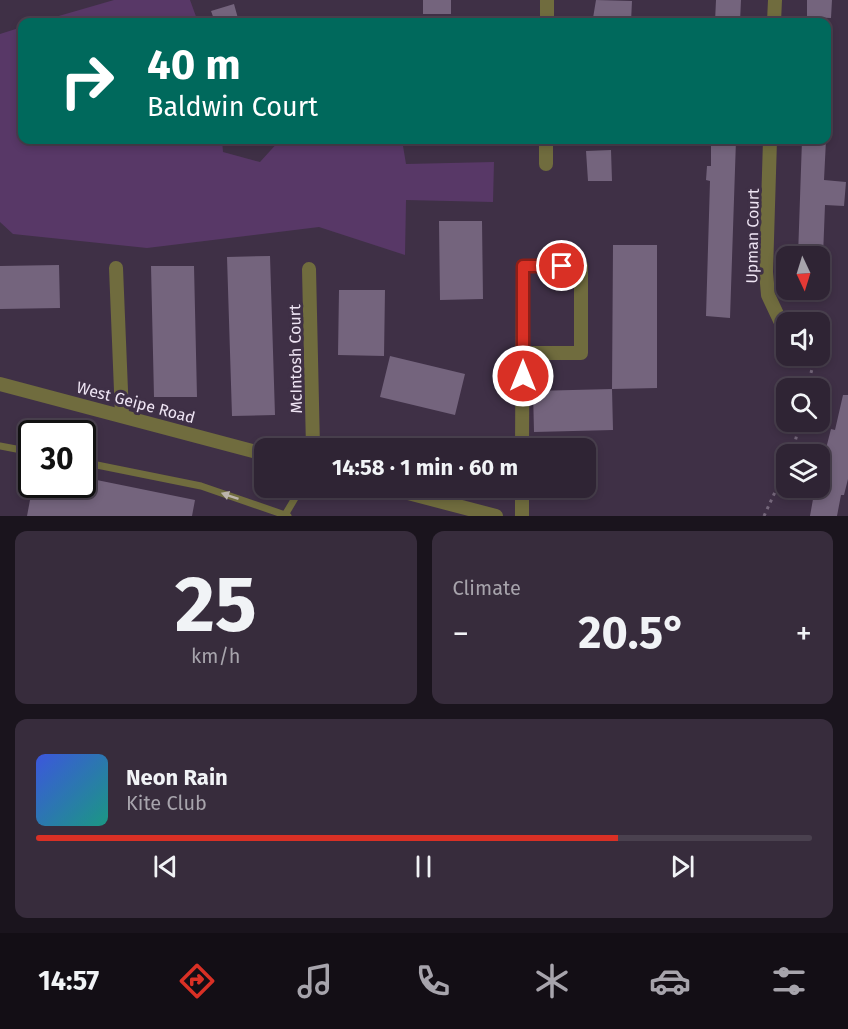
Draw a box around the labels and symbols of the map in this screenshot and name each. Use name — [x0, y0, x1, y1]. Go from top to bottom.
street label: Upman Court — [742, 188, 763, 284]
pin — [536, 240, 587, 291]
north arrow — [776, 246, 830, 300]
street label: McIntosh Court — [285, 304, 306, 414]
position arrow — [491, 344, 555, 408]
street label: West Geipe Road — [75, 378, 197, 427]
speed limit sign: 30 — [18, 420, 96, 498]
one-way arrow — [221, 491, 239, 501]

